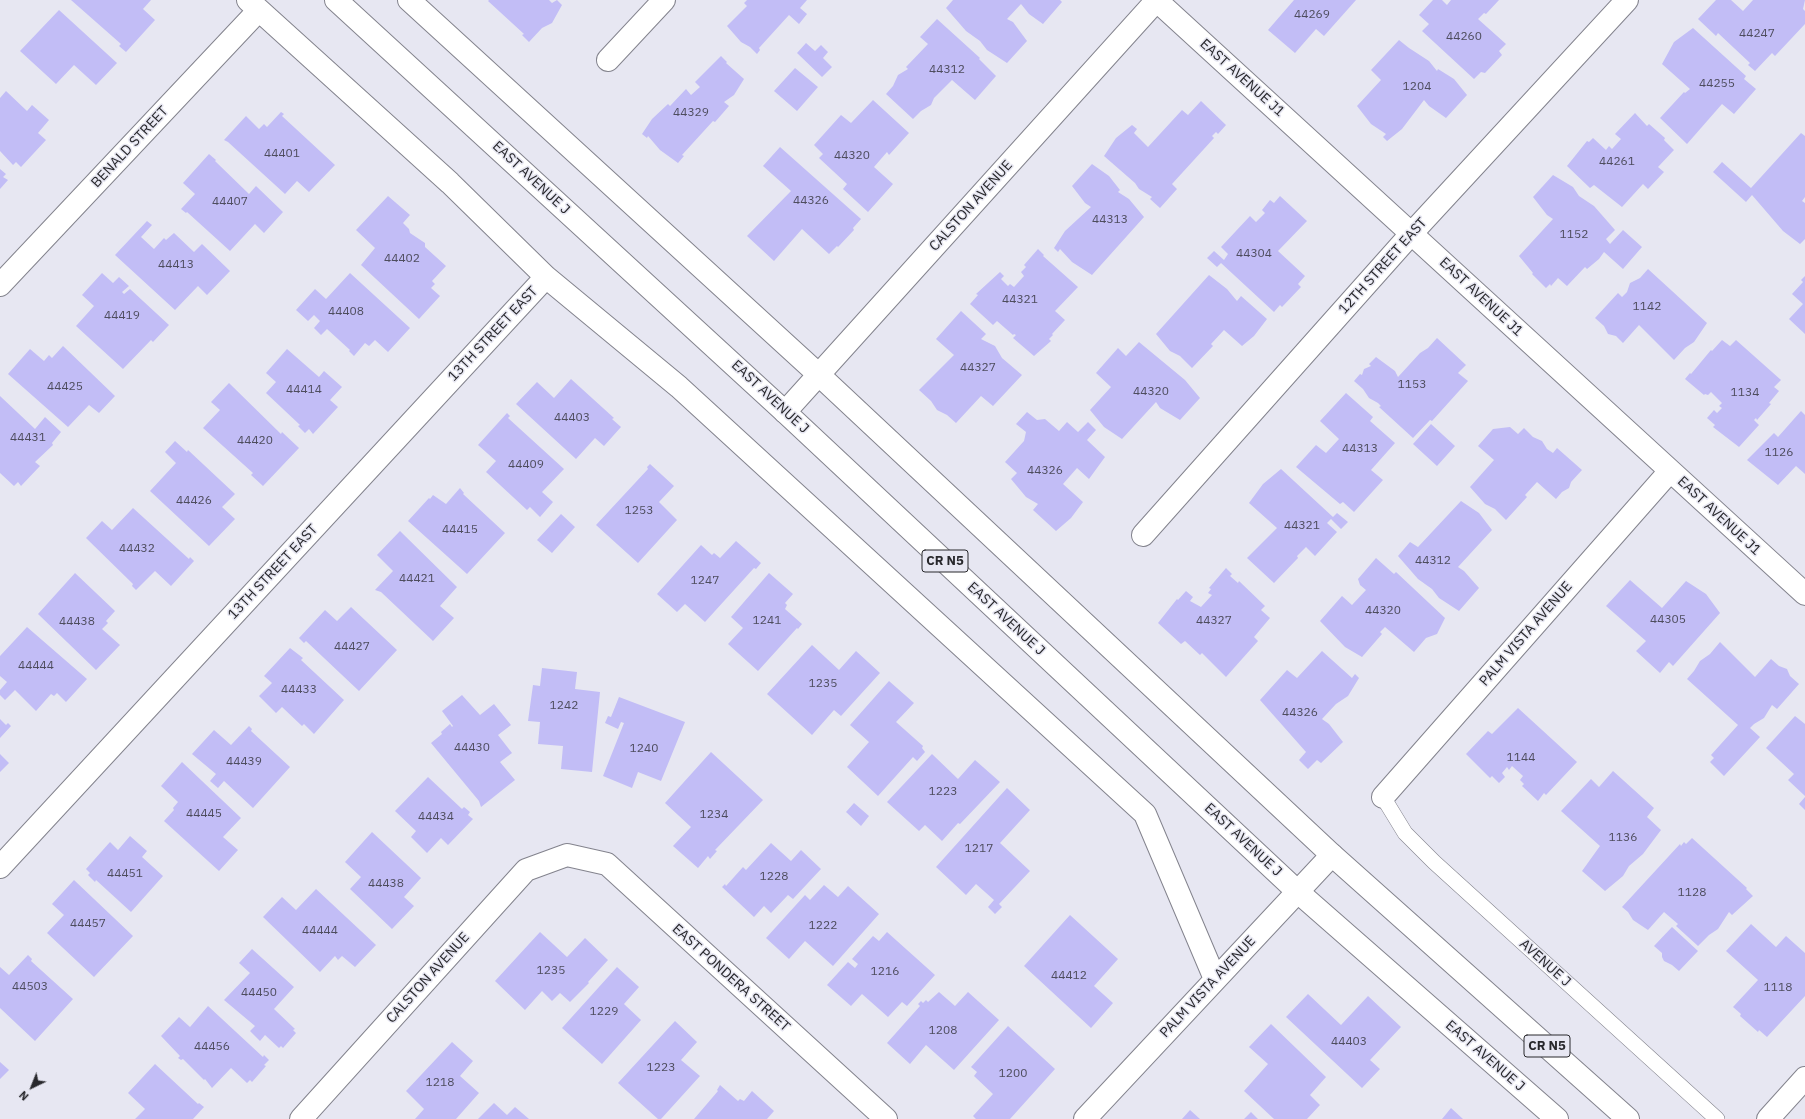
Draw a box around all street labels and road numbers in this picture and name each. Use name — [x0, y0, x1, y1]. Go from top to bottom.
street label: EAST AVENUE J1 — [1196, 36, 1288, 120]
street label: BENALD STREET — [88, 103, 172, 191]
street label: EAST AVENUE J — [489, 138, 573, 218]
street label: CALSTON AVENUE — [926, 157, 1016, 255]
street label: 12TH STREET EAST — [1335, 214, 1431, 318]
street label: EAST AVENUE J1 — [1436, 254, 1526, 340]
street label: 13TH STREET EAST — [445, 283, 541, 385]
street label: EAST AVENUE J — [728, 357, 812, 437]
street label: EAST AVENUE J1 — [1674, 473, 1764, 559]
street label: 13TH STREET EAST — [225, 521, 321, 623]
road number: CR N5 — [922, 550, 968, 572]
street label: PALM VISTA AVENUE — [1476, 578, 1576, 690]
street label: EAST AVENUE J — [964, 579, 1048, 659]
street label: EAST AVENUE J — [1201, 800, 1285, 880]
street label: EAST PONDERA STREET — [669, 921, 793, 1035]
street label: CALSTON AVENUE — [383, 929, 473, 1027]
street label: PALM VISTA AVENUE — [1157, 933, 1259, 1041]
street label: AVENUE J — [1516, 936, 1574, 990]
street label: EAST AVENUE J — [1442, 1017, 1528, 1095]
road number: CR N5 — [1524, 1035, 1570, 1057]

